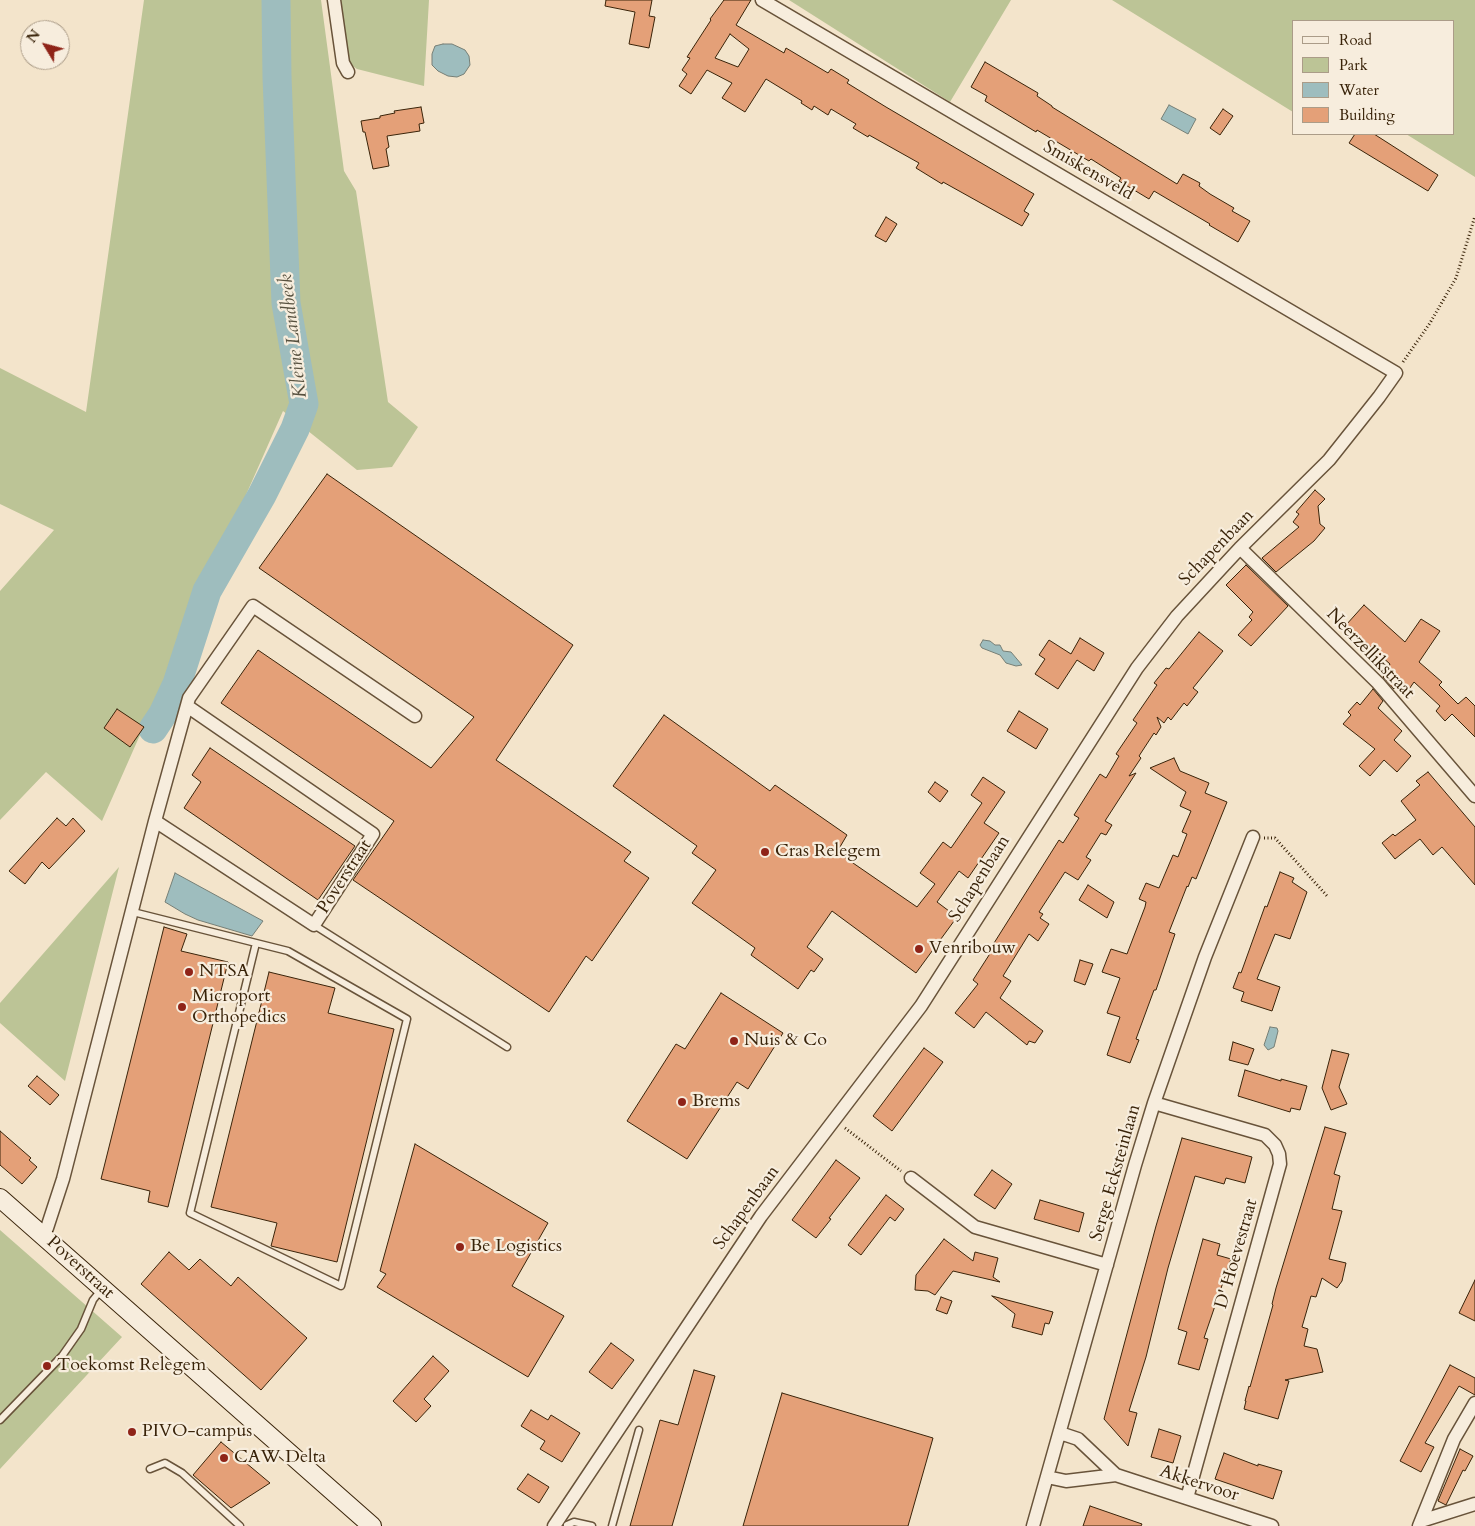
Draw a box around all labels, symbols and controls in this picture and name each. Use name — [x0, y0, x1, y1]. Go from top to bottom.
north arrow — [20, 20, 70, 70]
legend — [1292, 20, 1455, 135]
text: N — [22, 26, 45, 47]
text: Road — [1339, 30, 1372, 50]
text: Park — [1339, 55, 1368, 75]
text: Water — [1339, 80, 1379, 100]
text: Building — [1339, 105, 1395, 125]
street label: Smiskensveld — [1039, 136, 1137, 206]
water label: Kleine Landbeek — [275, 272, 313, 400]
street label: Schapenbaan — [1175, 505, 1259, 591]
street label: Neerzellikstraat — [1321, 604, 1419, 704]
street label: Schapenbaan — [945, 832, 1015, 926]
street label: Poverstraat — [313, 836, 377, 918]
place label: Cras Relegem — [775, 841, 881, 863]
marker: Cras Relegem — [759, 846, 771, 858]
place label: Venribouw — [929, 938, 1016, 960]
marker: Venribouw — [913, 943, 925, 955]
place label: NTSA — [199, 961, 249, 983]
marker: NTSA — [183, 966, 195, 978]
place label: Microport Orthopedics — [192, 986, 286, 1028]
marker: Microport Orthopedics — [176, 1001, 188, 1013]
place label: Nuis & Co — [744, 1030, 827, 1052]
marker: Nuis & Co — [728, 1035, 740, 1047]
place label: Brems — [692, 1091, 740, 1113]
marker: Brems — [676, 1096, 688, 1108]
street label: Serge Ecksteinlaan — [1086, 1102, 1146, 1244]
street label: Schapenbaan — [709, 1162, 785, 1254]
street label: D' Hoevestraat — [1211, 1197, 1263, 1311]
street label: Poverstraat — [42, 1232, 118, 1304]
place label: Be Logistics — [470, 1236, 562, 1258]
marker: Be Logistics — [454, 1241, 466, 1253]
place label: Toekomst Relegem — [57, 1355, 206, 1377]
marker: Toekomst Relegem — [41, 1360, 53, 1372]
place label: PIVO-campus — [142, 1421, 252, 1443]
marker: PIVO-campus — [126, 1426, 138, 1438]
place label: CAW Delta — [234, 1447, 326, 1469]
marker: CAW Delta — [218, 1452, 230, 1464]
street label: Akkervoor — [1157, 1461, 1241, 1507]

